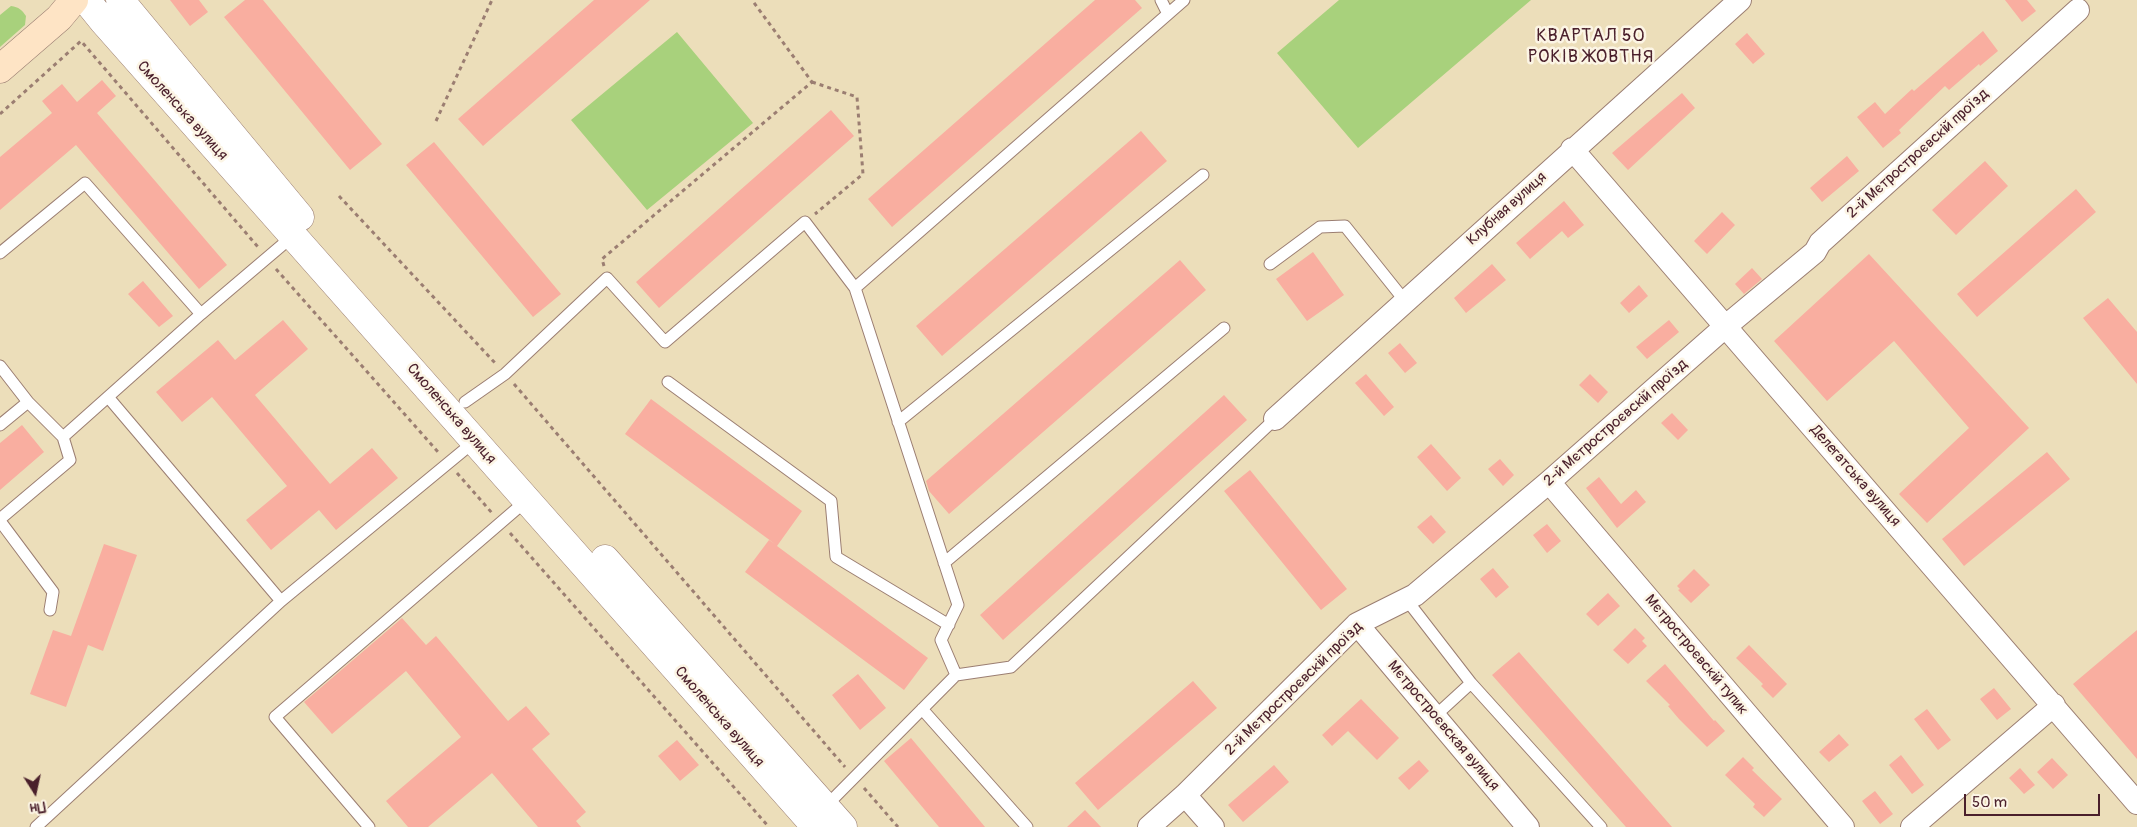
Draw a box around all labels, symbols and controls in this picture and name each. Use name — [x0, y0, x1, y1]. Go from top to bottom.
district label: КВАРТАЛ 50 РОКІВ ЖОВТНЯ — [1526, 25, 1656, 68]
street label: Смоленська вулиця — [133, 58, 231, 164]
street label: 2-й Мєтростроєвскій проїзд — [1843, 86, 1993, 222]
street label: Клубная вулиця — [1463, 168, 1551, 250]
street label: 2-й Мєтростроєвскій проїзд — [1540, 356, 1692, 490]
street label: Смоленська вулиця — [402, 360, 500, 468]
street label: Делегатська вулиця — [1806, 422, 1904, 530]
street label: Мєтростроєвскій тупик — [1640, 591, 1752, 719]
street label: 2-й Мєтростроєвскій проїзд — [1221, 618, 1367, 760]
street label: Мєтростроєвская вулиця — [1383, 657, 1503, 795]
street label: Смоленська вулиця — [670, 663, 768, 771]
north arrow — [10, 767, 60, 817]
scale bar — [1967, 784, 2103, 816]
text: 50 m — [1972, 793, 2007, 812]
text: Пн — [29, 798, 47, 817]

